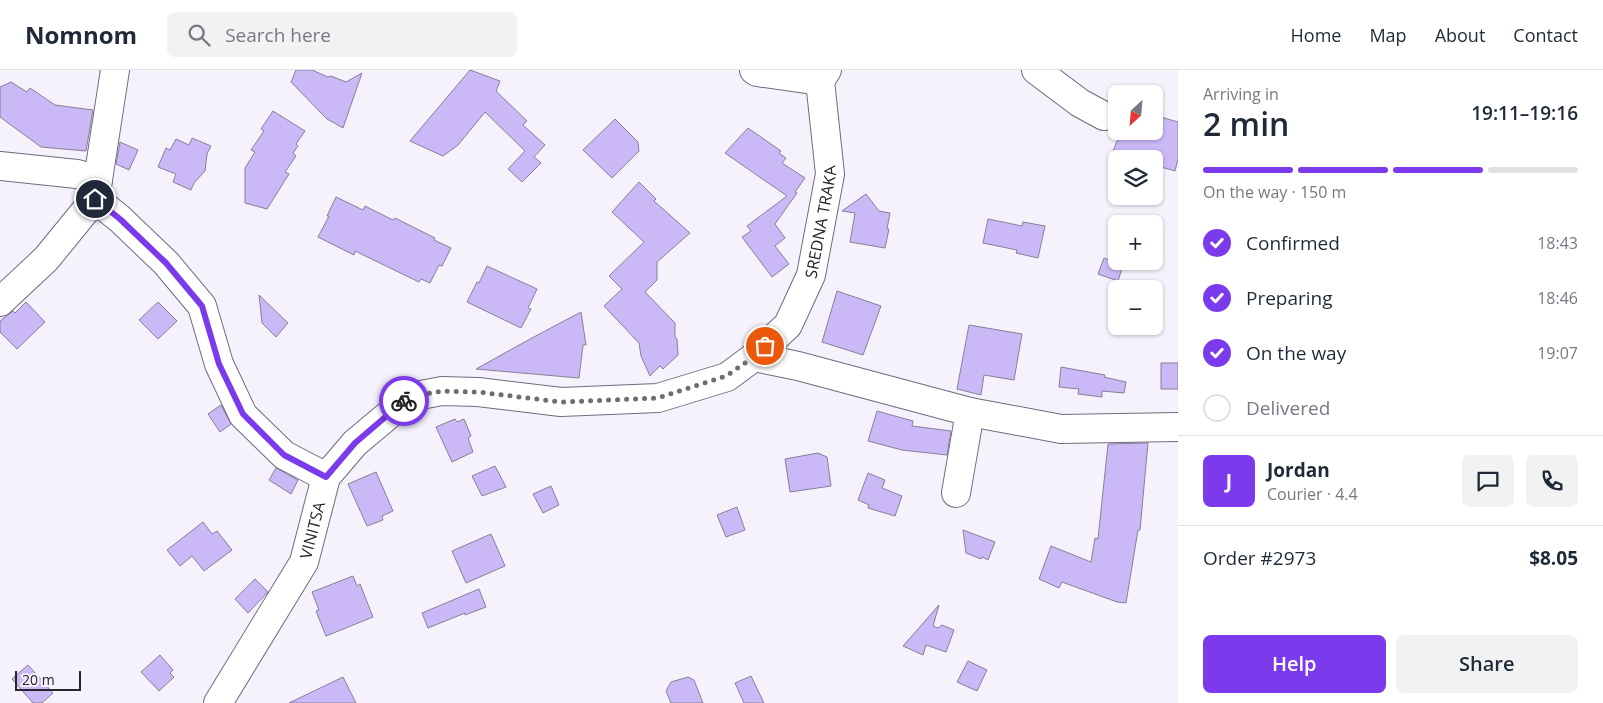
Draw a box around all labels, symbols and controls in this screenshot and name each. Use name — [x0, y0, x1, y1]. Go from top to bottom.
search box — [167, 12, 517, 57]
text: Nomnom — [25, 18, 137, 51]
icon: search — [185, 21, 213, 49]
text: Search here — [225, 22, 331, 48]
text: Home — [1291, 23, 1341, 47]
text: Map — [1369, 23, 1407, 47]
text: About — [1435, 23, 1485, 47]
text: Contact — [1513, 23, 1578, 47]
text: Arriving in — [1203, 83, 1279, 105]
north arrow — [1108, 85, 1162, 140]
map controls — [1108, 85, 1163, 335]
text: 19:11–19:16 — [1471, 100, 1578, 126]
text: 2 min — [1203, 102, 1289, 145]
button: layers — [1108, 150, 1163, 205]
street label: SREDNA TRAKA — [800, 164, 841, 280]
pin — [74, 178, 116, 220]
text: On the way · 150 m — [1203, 181, 1346, 203]
icon: home — [81, 185, 109, 213]
button: + — [1108, 215, 1163, 270]
icon: check — [1203, 229, 1231, 257]
text: Confirmed — [1246, 230, 1340, 256]
text: 18:43 — [1537, 232, 1578, 254]
button: − — [1108, 280, 1163, 335]
icon: check — [1203, 284, 1231, 312]
text: Preparing — [1246, 285, 1333, 311]
text: 18:46 — [1537, 287, 1578, 309]
pin — [744, 325, 786, 367]
icon: bag — [751, 332, 779, 360]
icon: check — [1203, 339, 1231, 367]
text: On the way — [1246, 340, 1346, 366]
text: 19:07 — [1537, 342, 1578, 364]
courier — [379, 376, 429, 426]
icon: bike — [390, 387, 418, 415]
text: Delivered — [1246, 395, 1330, 421]
button: chat — [1462, 455, 1514, 507]
button: phone — [1526, 455, 1578, 507]
text: Jordan — [1267, 457, 1330, 483]
text: J — [1226, 468, 1232, 494]
text: Courier · 4.4 — [1267, 483, 1358, 505]
street label: VINITSA — [294, 498, 330, 561]
text: Order #2973 — [1203, 545, 1316, 571]
text: $8.05 — [1529, 545, 1578, 571]
button: Help — [1203, 635, 1386, 693]
button: Share — [1396, 635, 1578, 693]
scale bar — [15, 668, 81, 691]
text: 20 m — [22, 670, 55, 689]

